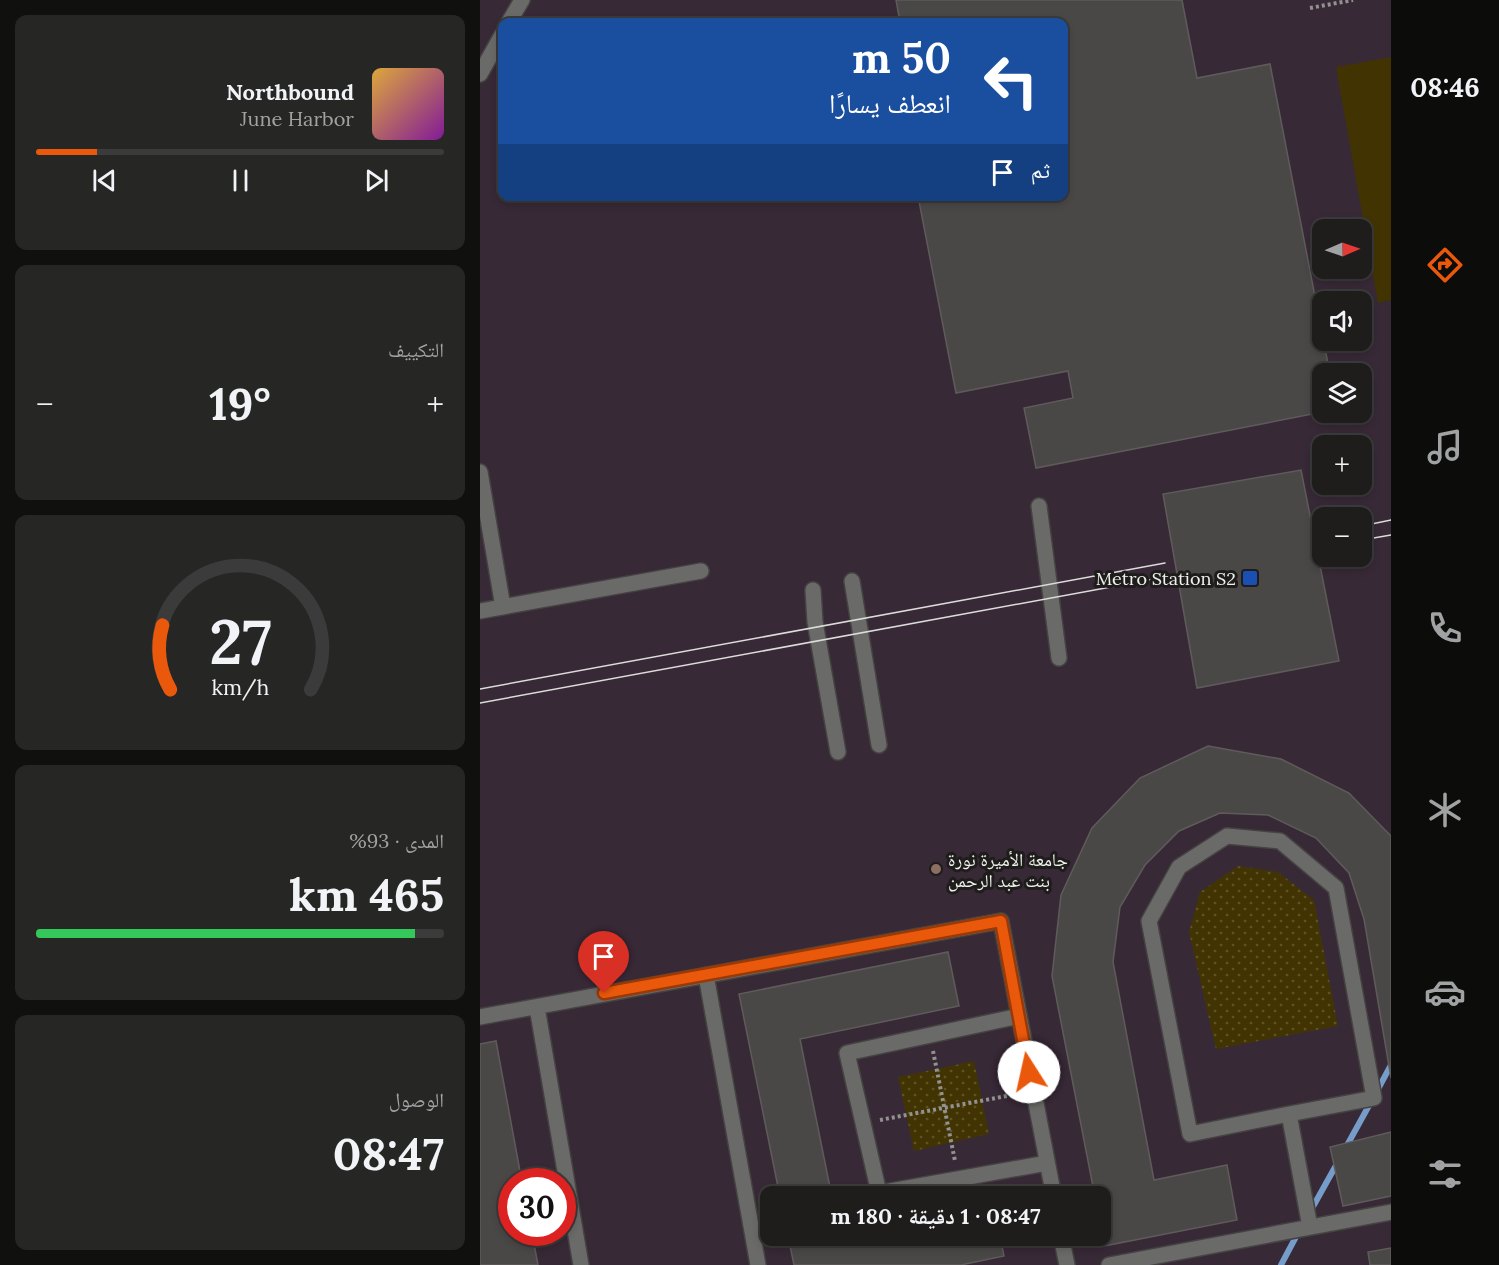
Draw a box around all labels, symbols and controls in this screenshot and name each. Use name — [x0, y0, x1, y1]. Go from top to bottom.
text: 50 m — [852, 31, 951, 85]
icon: left — [972, 42, 1050, 120]
text: 08:46 — [1410, 70, 1480, 104]
text: Northbound — [226, 78, 354, 106]
text: انعطف يسارًا — [829, 86, 951, 120]
text: June Harbor — [240, 106, 354, 131]
icon: arrive — [986, 156, 1019, 189]
text: ثم — [1031, 156, 1050, 184]
icon: previous — [88, 164, 121, 197]
icon: pause — [224, 164, 257, 197]
icon: next — [360, 164, 393, 197]
north arrow — [1312, 219, 1372, 279]
map controls — [1312, 219, 1372, 567]
icon: directions — [1424, 244, 1466, 286]
button: sound — [1312, 291, 1372, 351]
text: التكييف — [388, 337, 444, 362]
button: layers — [1312, 363, 1372, 423]
text: 19° — [209, 375, 271, 432]
text: − — [36, 383, 54, 425]
text: + — [426, 383, 444, 425]
icon: music — [1424, 426, 1466, 468]
button: + — [1312, 435, 1372, 495]
button: − — [1312, 507, 1372, 567]
place label: Metro Station S2 — [1096, 567, 1236, 590]
marker: Metro Station S2 — [1241, 569, 1259, 587]
text: 27 — [209, 601, 271, 681]
icon: phone — [1424, 607, 1466, 649]
text: km/h — [211, 673, 269, 701]
icon: climate — [1424, 789, 1466, 831]
text: المدى · 93% — [349, 828, 444, 853]
place label: جامعة الأميرة نورة بنت عبد الرحمن — [948, 848, 1068, 892]
marker: جامعة الأميرة نورة بنت عبد الرحمن — [929, 862, 943, 876]
text: 465 km — [289, 866, 444, 923]
pin — [578, 931, 629, 993]
icon: arrive — [587, 940, 620, 973]
icon: car — [1424, 971, 1466, 1013]
position arrow — [997, 1040, 1061, 1104]
text: الوصول — [389, 1087, 444, 1112]
text: 08:47 — [333, 1125, 444, 1182]
icon: filters — [1424, 1153, 1466, 1195]
speed limit sign: 30 — [498, 1168, 576, 1246]
text: 08:47 · 1 دقيقة · 180 m — [830, 1202, 1041, 1230]

